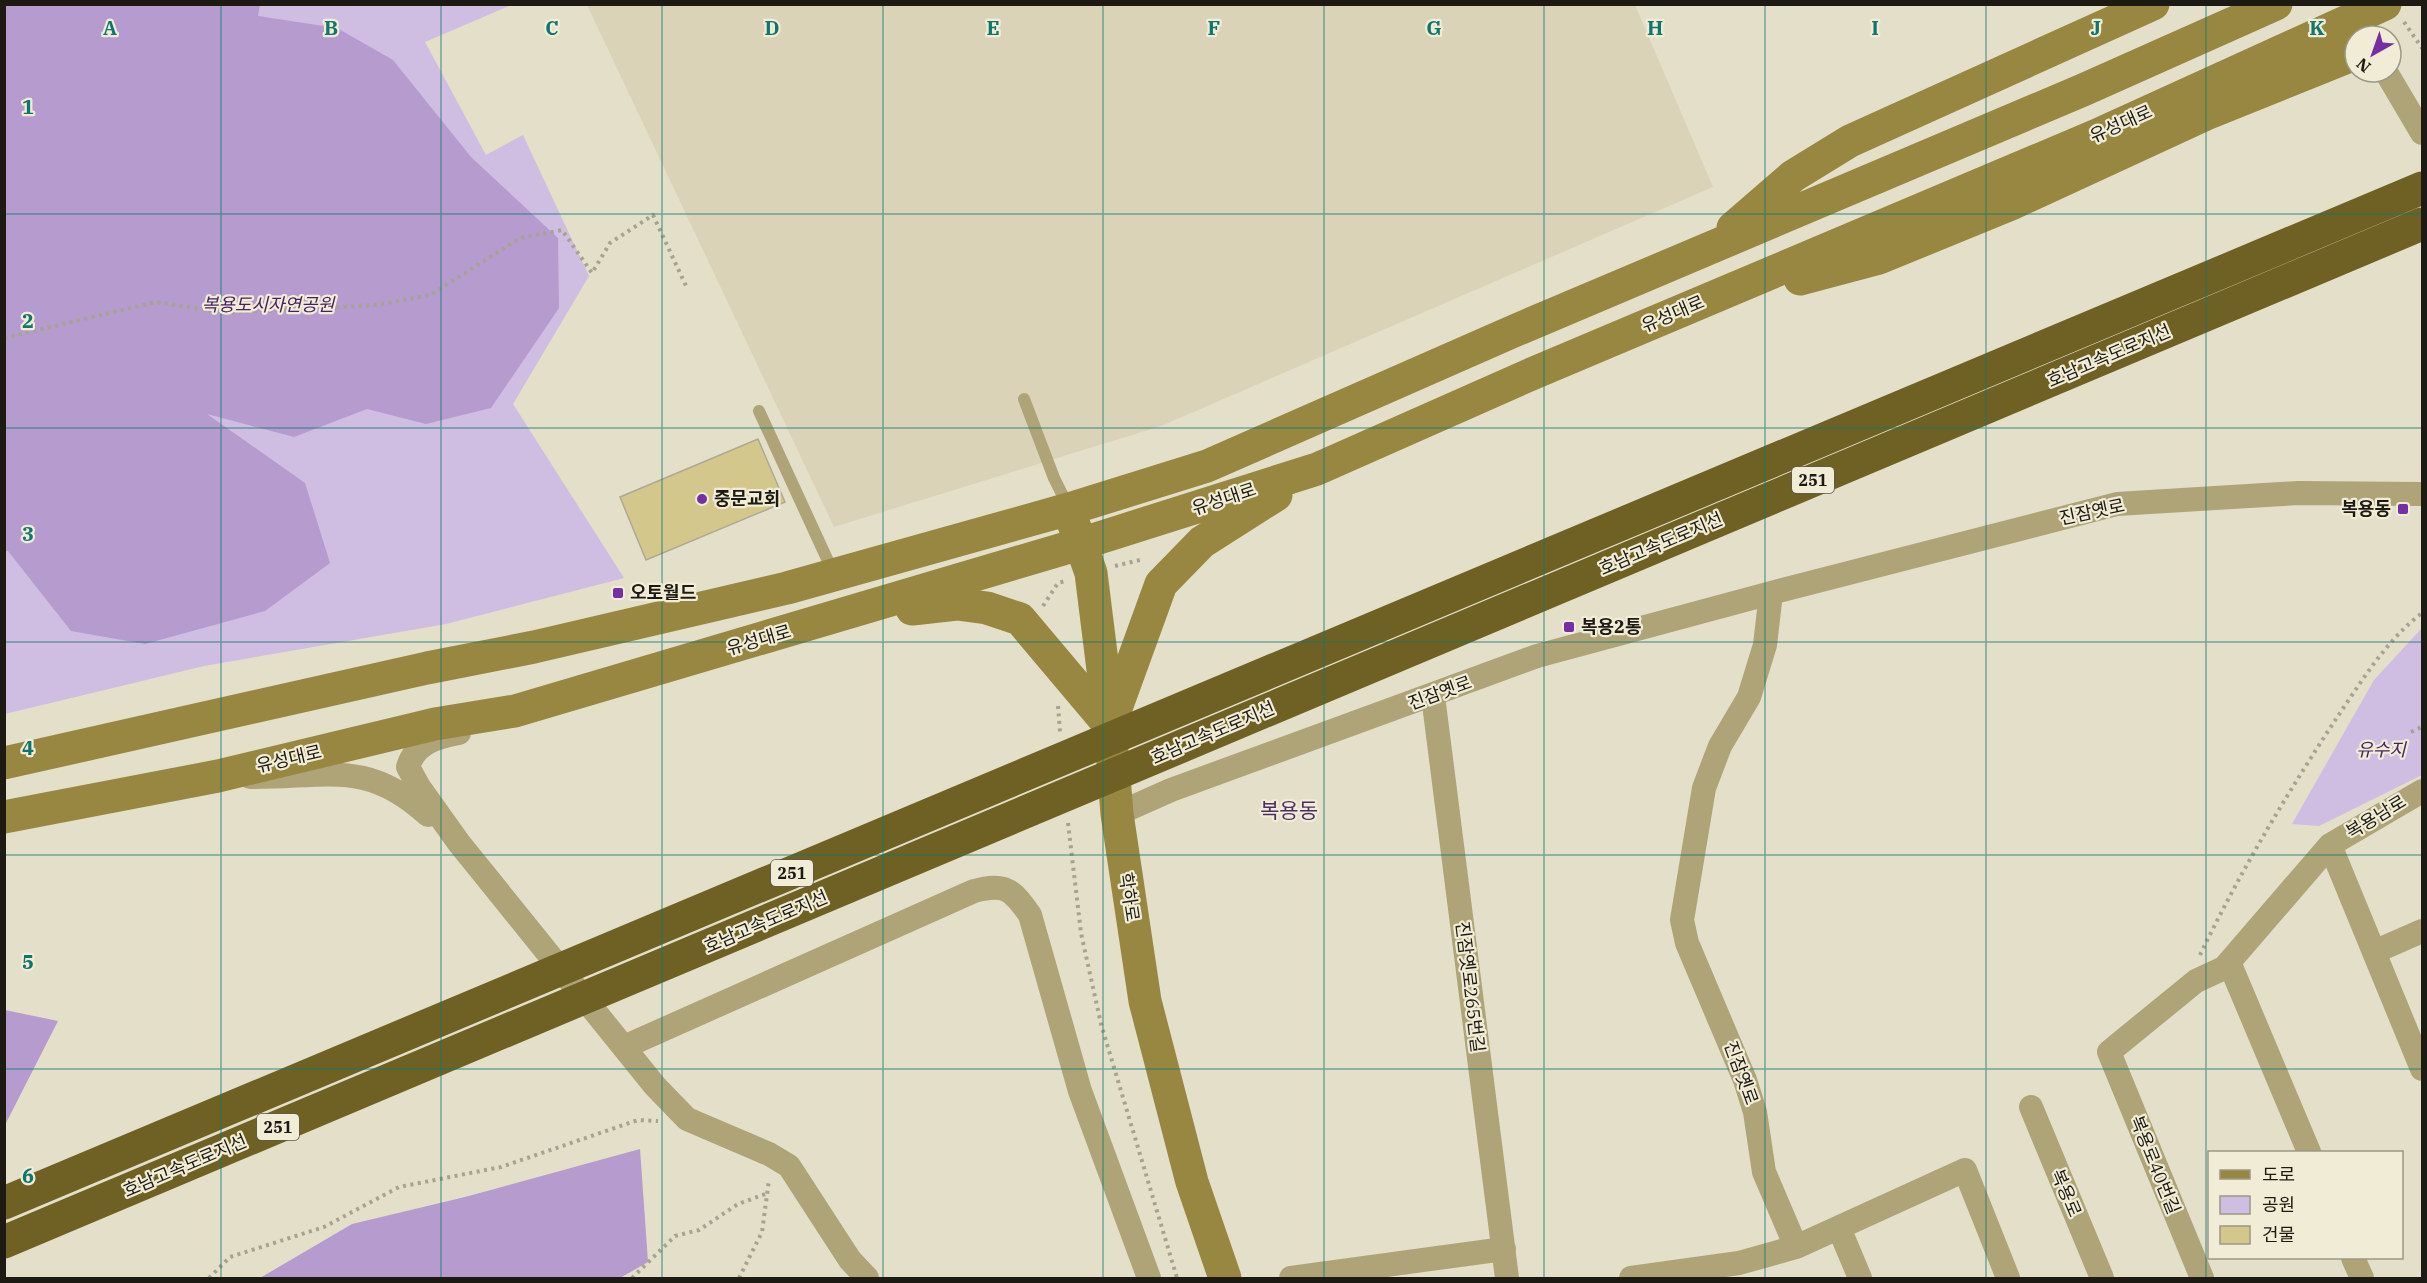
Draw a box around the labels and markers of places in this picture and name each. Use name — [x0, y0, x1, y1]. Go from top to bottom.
place label: 중문교회 — [714, 487, 780, 510]
marker: 중문교회 — [695, 492, 709, 506]
place label: 복용동 — [2341, 497, 2391, 520]
marker: 복용동 — [2396, 502, 2410, 516]
place label: 오토월드 — [630, 581, 696, 604]
marker: 오토월드 — [611, 586, 625, 600]
place label: 복용2통 — [1581, 615, 1641, 638]
marker: 복용2통 — [1562, 620, 1576, 634]

